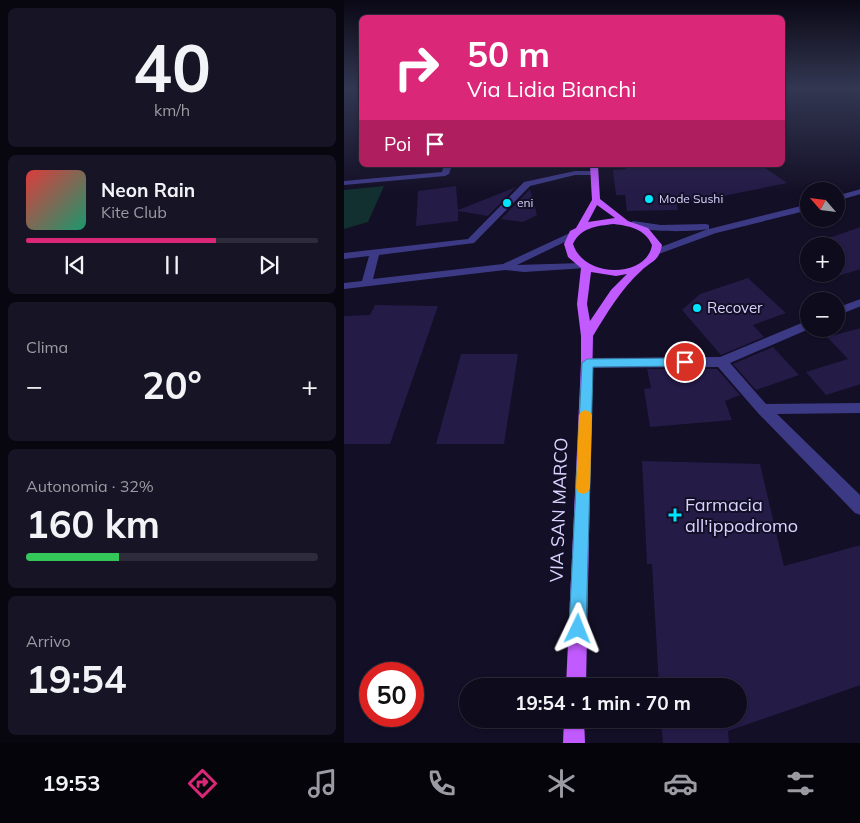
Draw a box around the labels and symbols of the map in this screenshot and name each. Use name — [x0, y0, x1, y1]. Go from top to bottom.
north arrow — [800, 182, 845, 228]
place label: Mode Sushi — [659, 191, 723, 206]
marker: Mode Sushi — [643, 193, 655, 205]
place label: eni — [517, 195, 534, 210]
marker: eni — [501, 197, 513, 209]
place label: Recover — [707, 298, 763, 317]
marker: Recover — [691, 302, 703, 314]
pin — [664, 341, 706, 383]
street label: VIA SAN MARCO — [544, 437, 573, 583]
place label: Farmacia all'ippodromo — [685, 493, 798, 537]
marker: Farmacia all'ippodromo — [669, 509, 681, 521]
position arrow — [551, 602, 603, 654]
speed limit sign: 50 — [359, 662, 424, 727]

